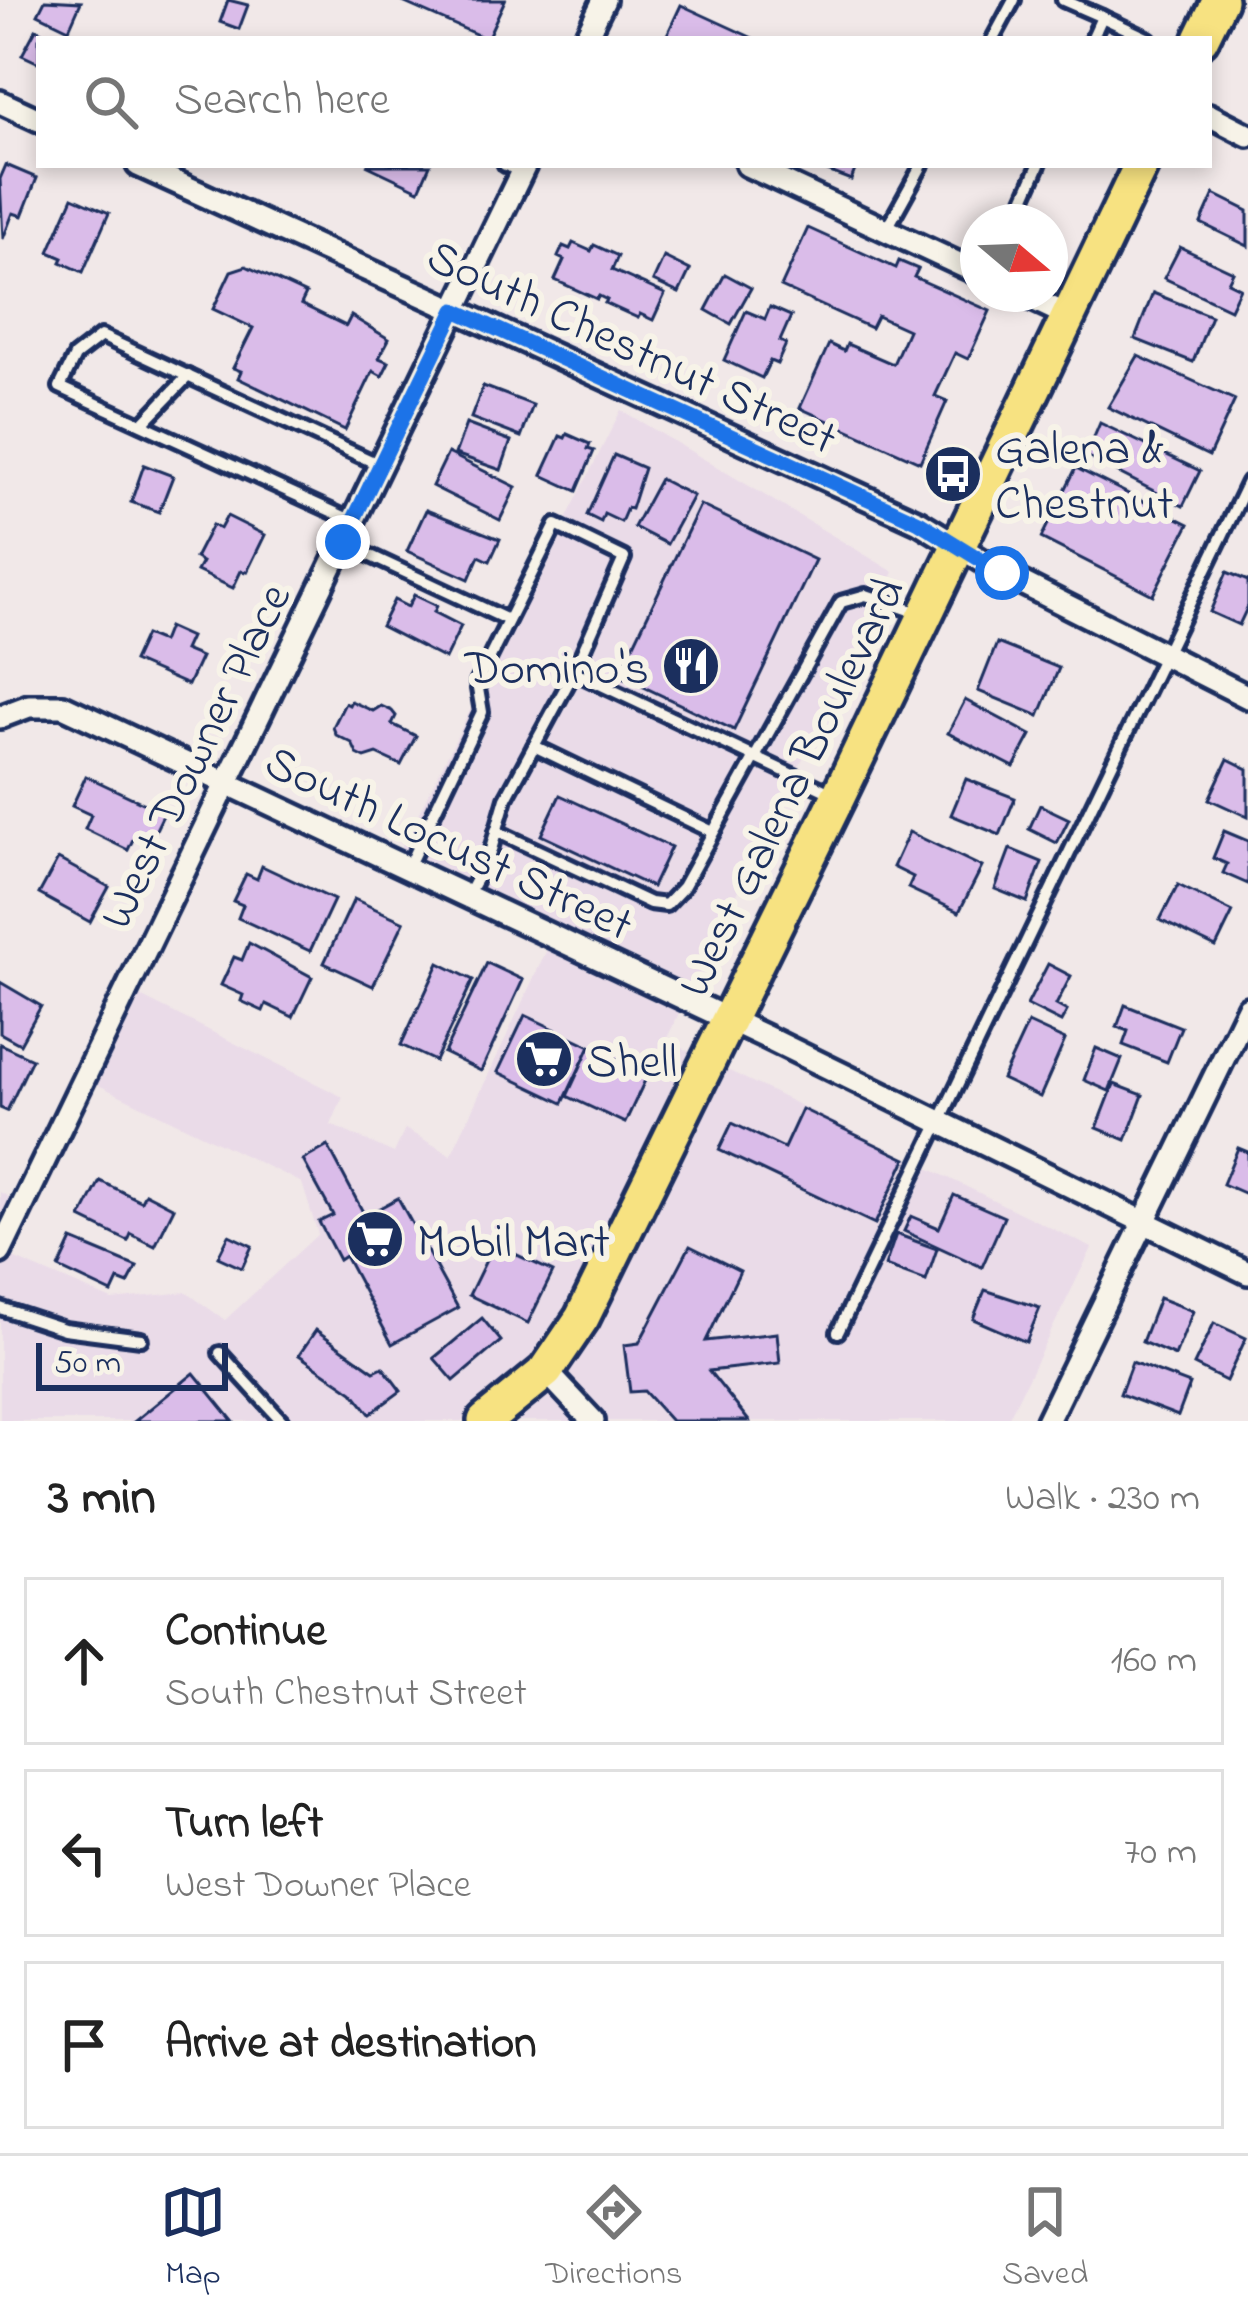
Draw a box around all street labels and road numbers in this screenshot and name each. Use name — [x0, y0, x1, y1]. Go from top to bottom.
street label: South Chestnut Street — [414, 224, 847, 475]
street label: West Galena Boulevard — [661, 567, 926, 1010]
street label: West Downer Place — [83, 572, 312, 942]
street label: South Locust Street — [252, 730, 643, 962]

